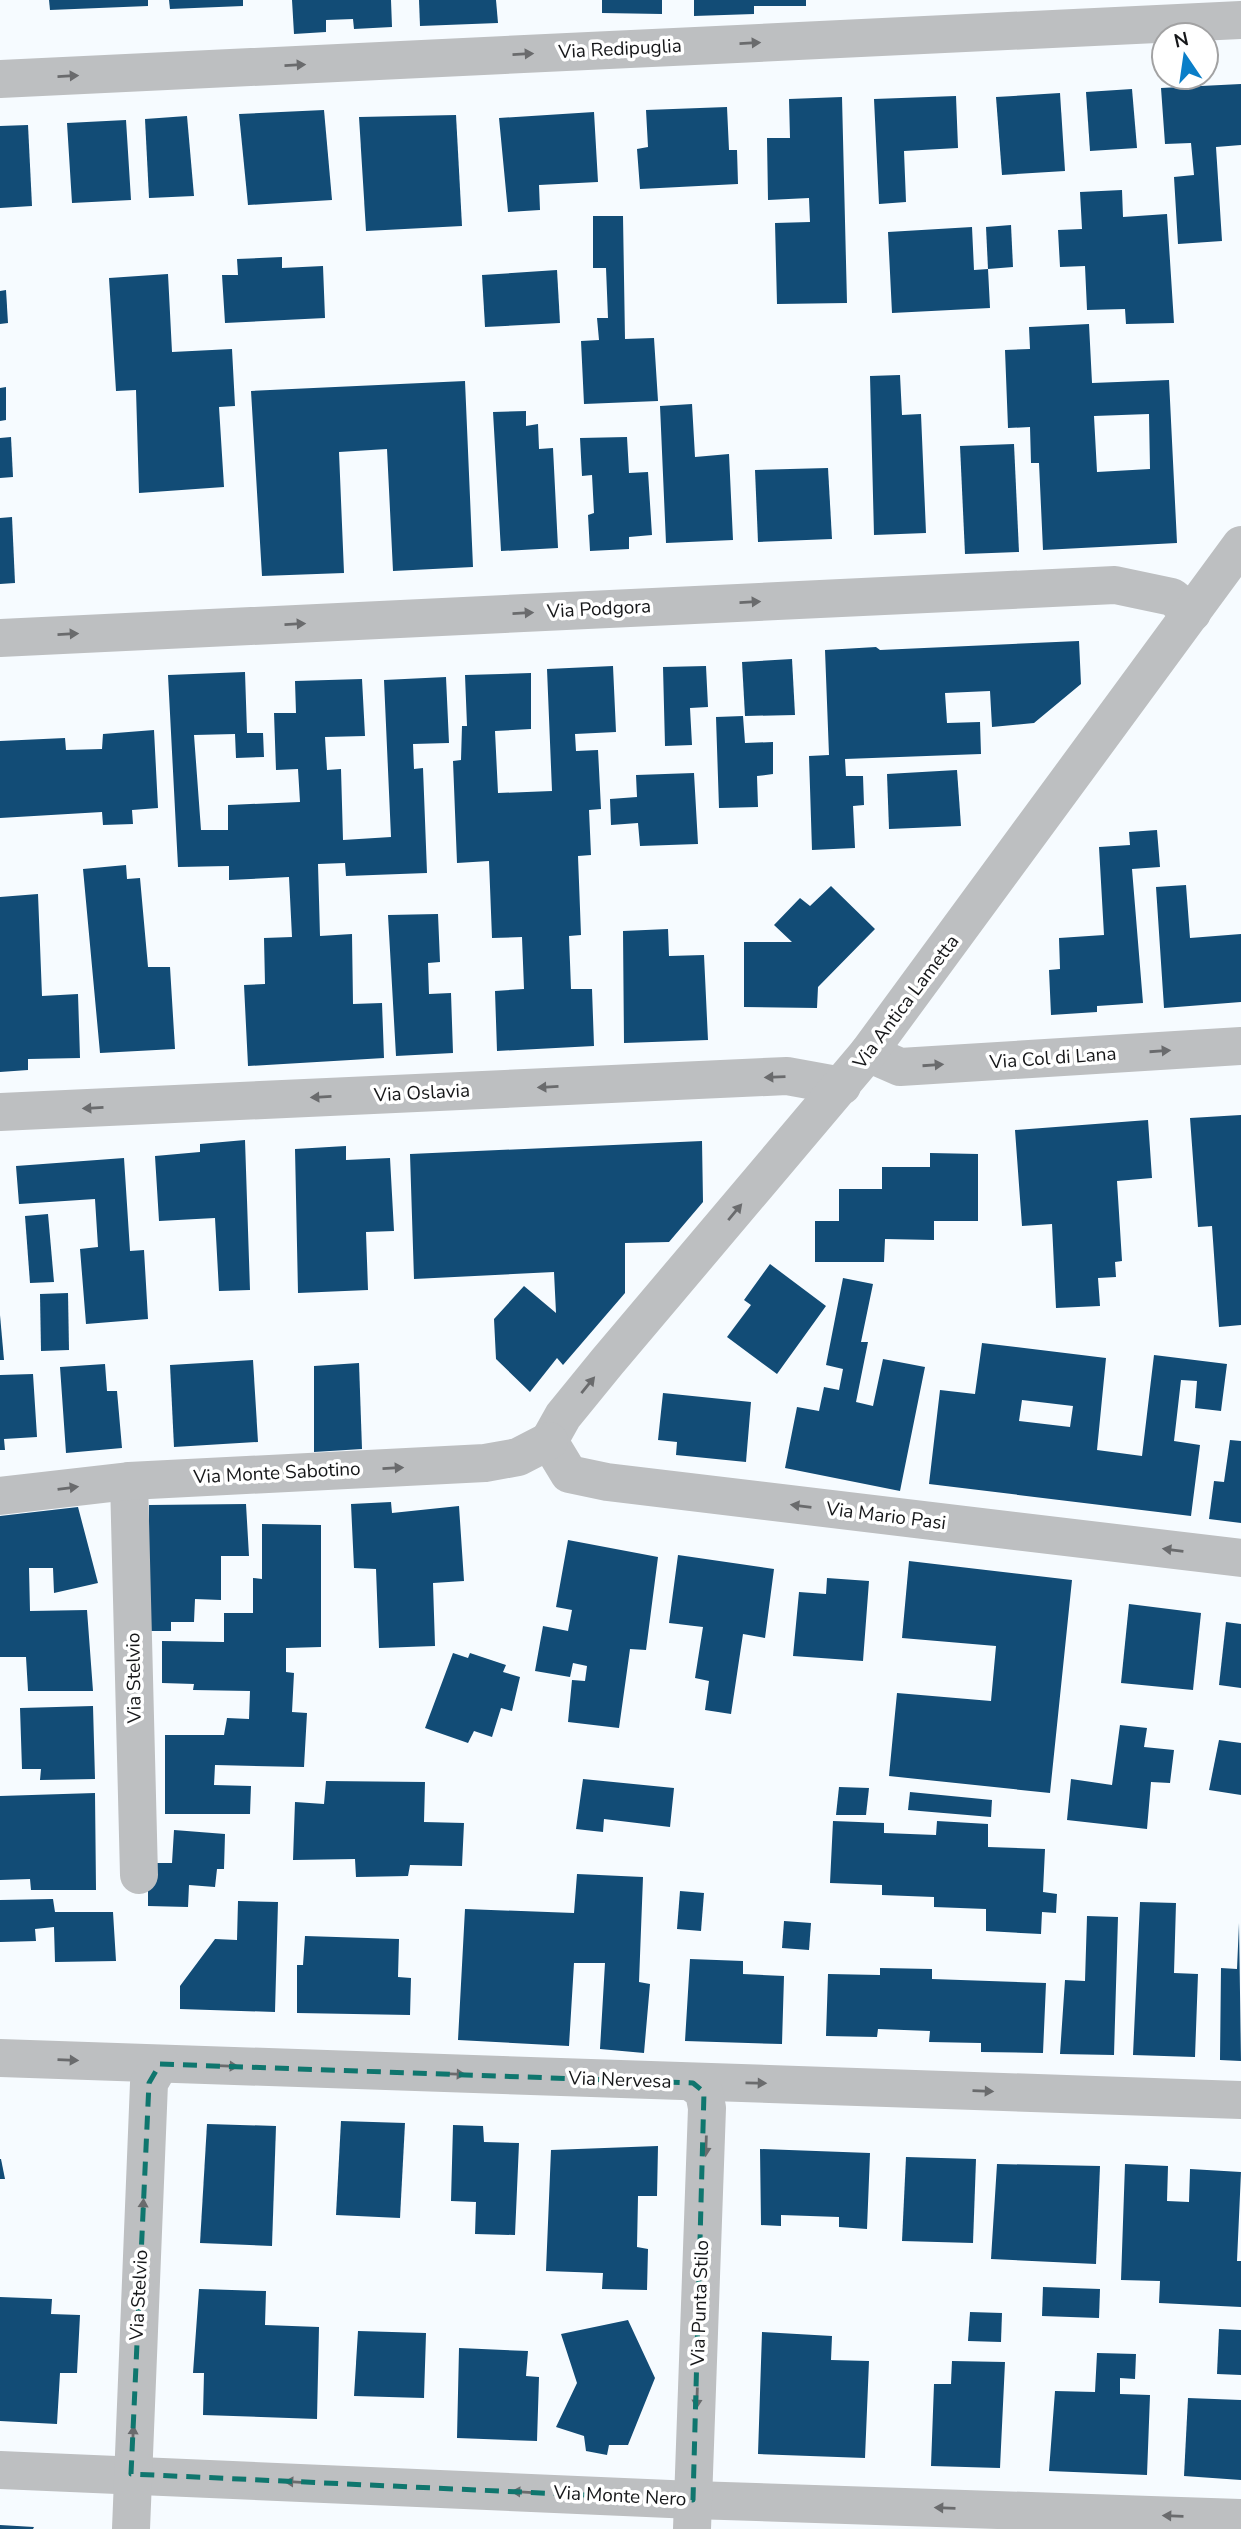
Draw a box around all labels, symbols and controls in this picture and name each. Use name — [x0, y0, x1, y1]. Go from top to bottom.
north arrow — [1150, 21, 1220, 91]
text: N — [1172, 26, 1191, 55]
street label: Via Redipuglia — [557, 33, 682, 65]
one-way arrow — [739, 38, 761, 49]
one-way arrow — [512, 48, 534, 59]
one-way arrow — [285, 59, 307, 70]
one-way arrow — [57, 70, 79, 81]
street label: Via Podgora — [545, 593, 652, 625]
one-way arrow — [739, 597, 761, 608]
one-way arrow — [512, 607, 534, 618]
one-way arrow — [285, 618, 307, 629]
one-way arrow — [57, 629, 79, 640]
street label: Via Antica Lametta — [846, 930, 965, 1075]
street label: Via Col di Lana — [988, 1041, 1117, 1075]
one-way arrow — [1150, 1045, 1172, 1056]
one-way arrow — [923, 1059, 945, 1070]
one-way arrow — [764, 1071, 786, 1082]
street label: Via Oslavia — [372, 1078, 471, 1109]
one-way arrow — [537, 1082, 559, 1093]
one-way arrow — [309, 1092, 331, 1103]
one-way arrow — [82, 1102, 104, 1113]
one-way arrow — [727, 1203, 742, 1220]
one-way arrow — [581, 1377, 596, 1395]
street label: Via Monte Sabotino — [192, 1456, 361, 1490]
one-way arrow — [382, 1462, 404, 1473]
one-way arrow — [57, 1482, 79, 1493]
street label: Via Mario Pasi — [824, 1496, 947, 1536]
one-way arrow — [790, 1500, 812, 1511]
one-way arrow — [1162, 1545, 1184, 1556]
street label: Via Stelvio — [120, 1632, 148, 1725]
one-way arrow — [57, 2055, 79, 2066]
one-way arrow — [217, 2061, 239, 2072]
street label: Via Nervesa — [567, 2065, 672, 2095]
one-way arrow — [444, 2069, 466, 2080]
one-way arrow — [745, 2078, 767, 2089]
one-way arrow — [973, 2086, 995, 2097]
one-way arrow — [700, 2135, 712, 2157]
one-way arrow — [138, 2198, 149, 2220]
street label: Via Punta Stilo — [685, 2239, 715, 2368]
street label: Via Stelvio — [124, 2249, 154, 2342]
one-way arrow — [691, 2387, 702, 2409]
one-way arrow — [128, 2425, 139, 2447]
one-way arrow — [284, 2476, 306, 2487]
street label: Via Monte Nero — [552, 2479, 687, 2512]
one-way arrow — [511, 2486, 533, 2497]
one-way arrow — [934, 2503, 956, 2514]
one-way arrow — [1162, 2510, 1184, 2521]

